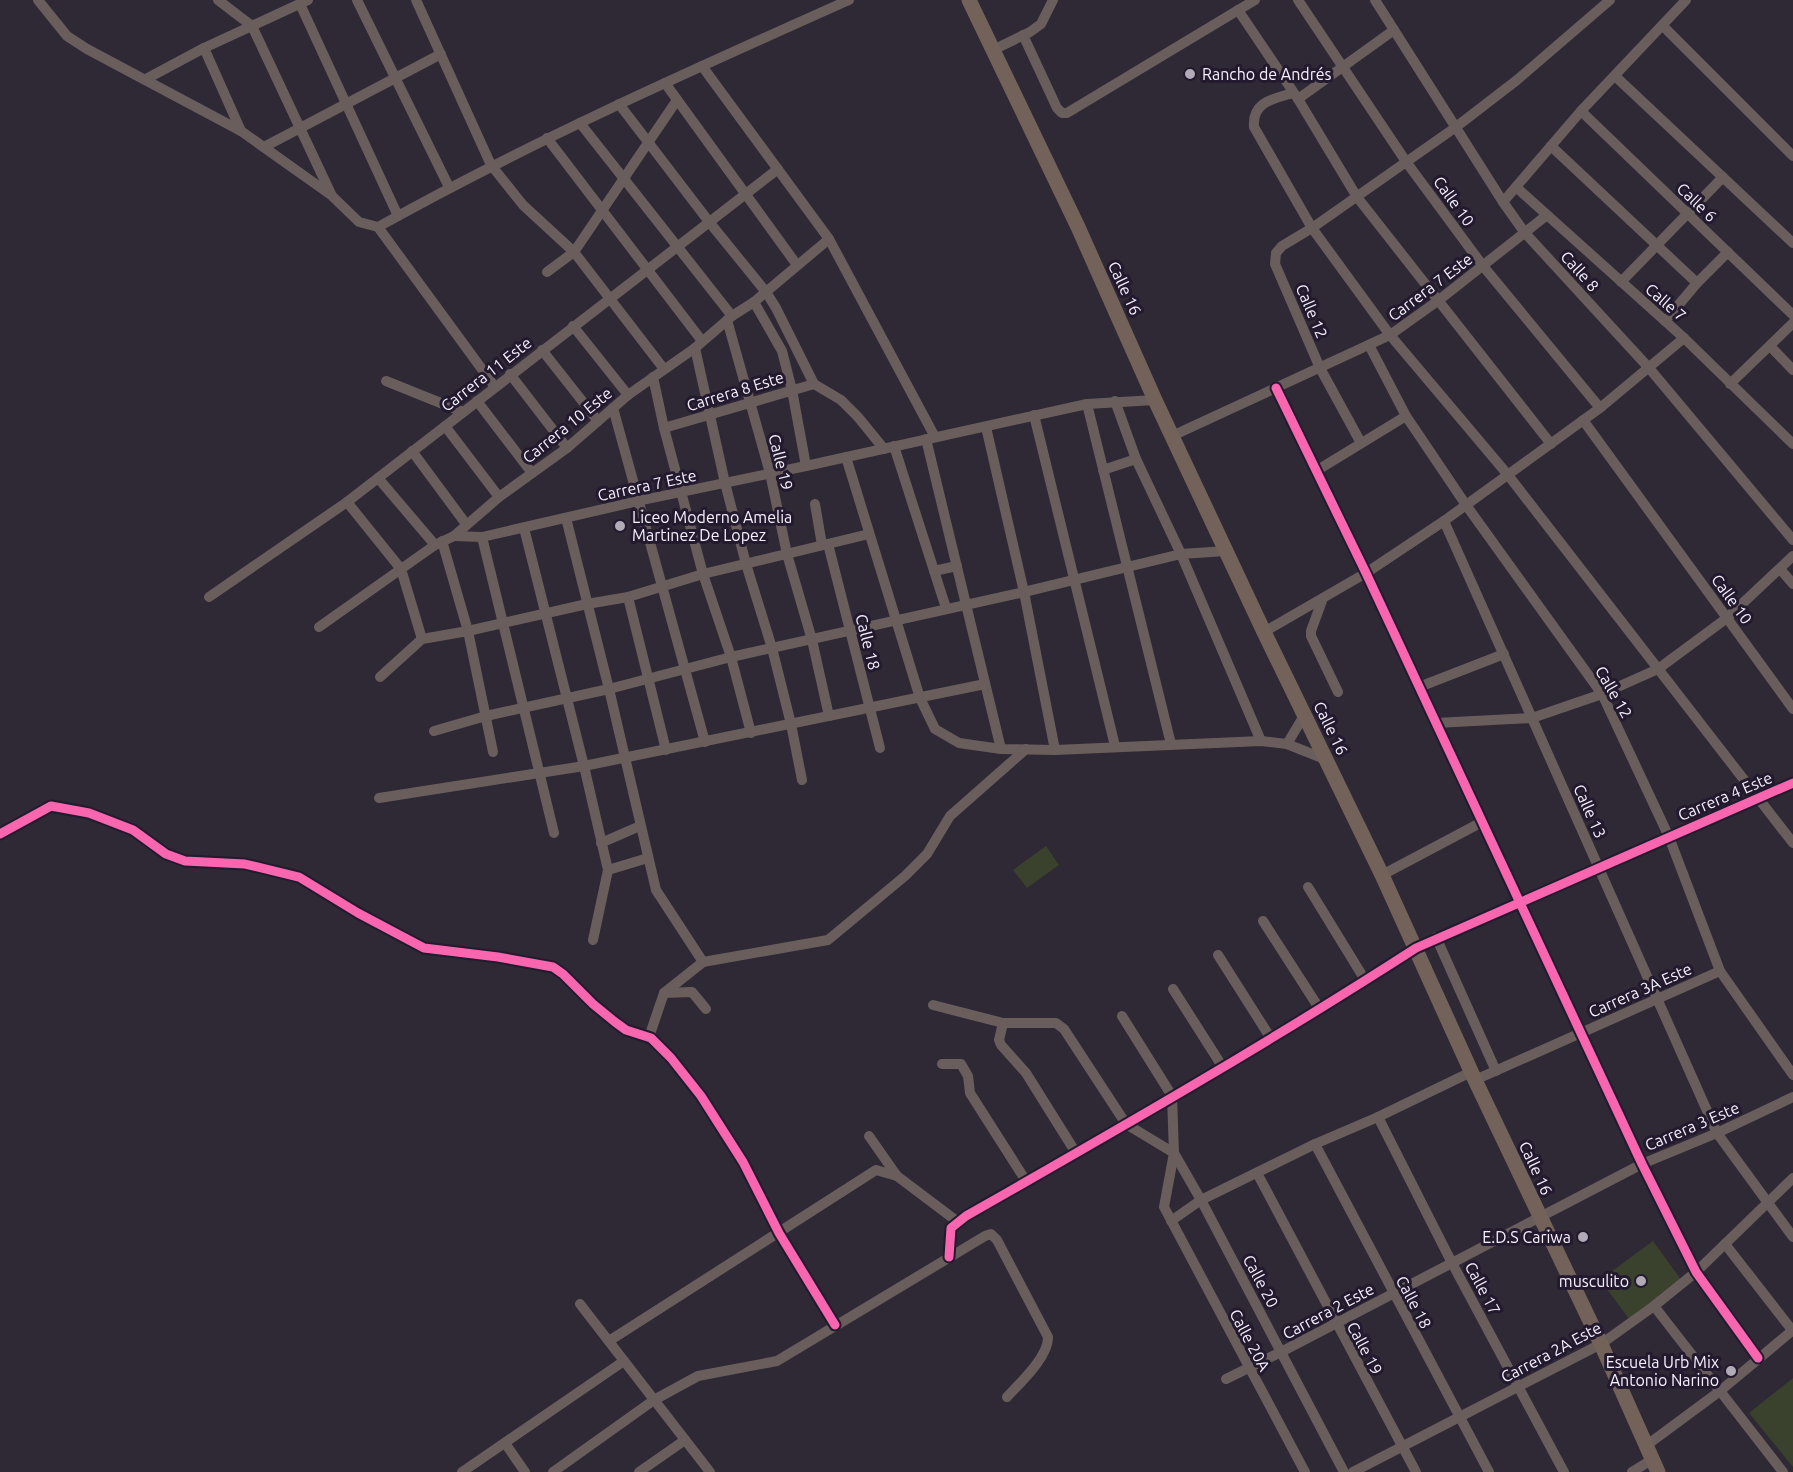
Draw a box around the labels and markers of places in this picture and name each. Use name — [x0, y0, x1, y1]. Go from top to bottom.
place label: Rancho de Andrés — [1202, 65, 1332, 83]
marker: Rancho de Andrés — [1183, 67, 1197, 81]
place label: Liceo Moderno Amelia Martinez De Lopez — [632, 508, 792, 544]
marker: Liceo Moderno Amelia Martinez De Lopez — [613, 519, 627, 533]
place label: E.D.S Cariwa — [1482, 1228, 1571, 1246]
marker: E.D.S Cariwa — [1576, 1230, 1590, 1244]
place label: musculito — [1559, 1272, 1629, 1290]
marker: musculito — [1634, 1274, 1648, 1288]
place label: Escuela Urb Mix Antonio Narino — [1606, 1353, 1719, 1389]
marker: Escuela Urb Mix Antonio Narino — [1724, 1364, 1738, 1378]

